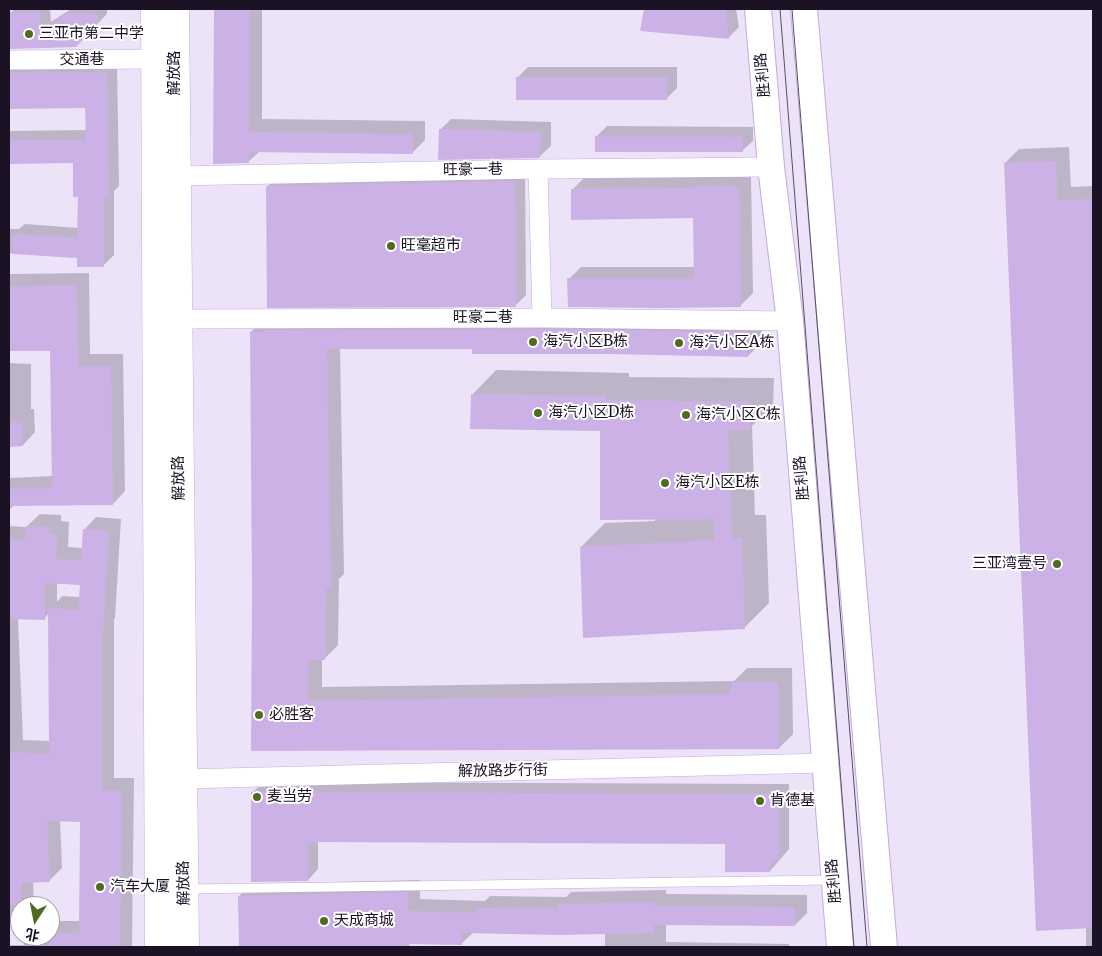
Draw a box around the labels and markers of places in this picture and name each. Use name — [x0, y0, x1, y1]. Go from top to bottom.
place label: 三亚市第二中学 — [39, 25, 144, 43]
marker: 三亚市第二中学 — [23, 28, 35, 40]
place label: 旺毫超市 — [401, 237, 461, 255]
marker: 旺毫超市 — [385, 240, 397, 252]
place label: 海汽小区B栋 — [543, 333, 628, 351]
place label: 海汽小区A栋 — [689, 334, 775, 352]
marker: 海汽小区B栋 — [527, 336, 539, 348]
marker: 海汽小区A栋 — [673, 337, 685, 349]
place label: 海汽小区D栋 — [548, 404, 634, 422]
place label: 海汽小区C栋 — [696, 406, 781, 424]
marker: 海汽小区D栋 — [532, 407, 544, 419]
marker: 海汽小区C栋 — [680, 409, 692, 421]
place label: 海汽小区E栋 — [675, 474, 760, 492]
marker: 海汽小区E栋 — [659, 477, 671, 489]
place label: 三亚湾壹号 — [972, 555, 1047, 573]
marker: 三亚湾壹号 — [1051, 558, 1063, 570]
place label: 必胜客 — [269, 706, 314, 724]
marker: 必胜客 — [253, 709, 265, 721]
place label: 麦当劳 — [267, 788, 312, 806]
marker: 麦当劳 — [251, 791, 263, 803]
place label: 肯德基 — [770, 792, 815, 810]
marker: 肯德基 — [754, 795, 766, 807]
place label: 汽车大厦 — [110, 878, 170, 896]
marker: 汽车大厦 — [94, 881, 106, 893]
place label: 天成商城 — [334, 912, 394, 930]
marker: 天成商城 — [318, 915, 330, 927]

